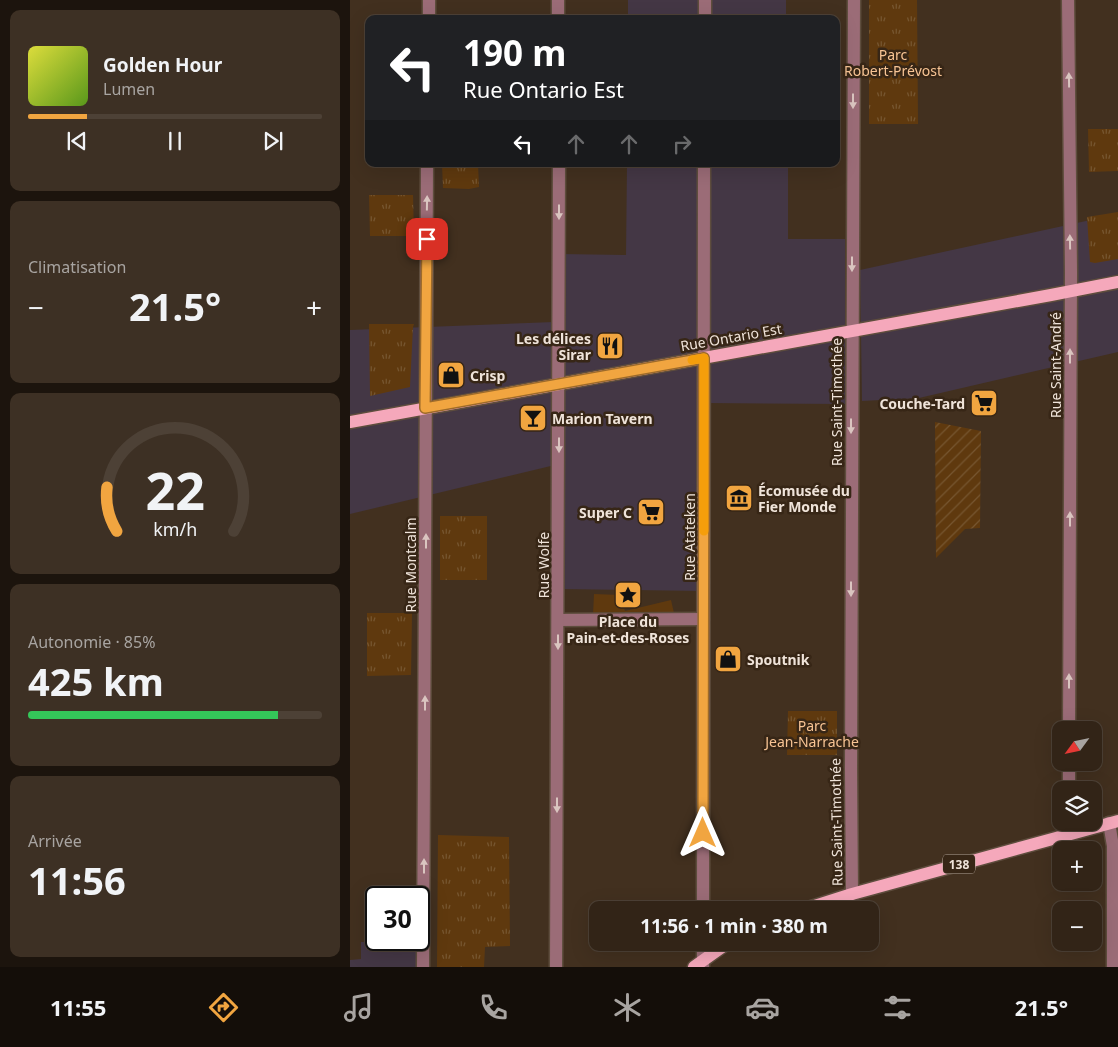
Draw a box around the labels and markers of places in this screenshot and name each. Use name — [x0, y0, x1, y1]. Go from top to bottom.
pin — [406, 218, 448, 260]
place label: Les délices Sirar — [516, 329, 592, 364]
restaurant icon: Les délices Sirar — [595, 331, 625, 361]
shop icon: Crisp — [436, 360, 466, 390]
place label: Crisp — [470, 366, 505, 385]
supermarket icon: Couche-Tard — [969, 388, 999, 418]
place label: Couche-Tard — [879, 394, 965, 413]
bar icon: Marion Tavern — [518, 403, 548, 433]
place label: Marion Tavern — [552, 409, 653, 428]
place label: Écomusée du Fier Monde — [758, 481, 850, 516]
museum icon: Écomusée du Fier Monde — [724, 483, 754, 513]
supermarket icon: Super C — [636, 497, 666, 527]
place label: Super C — [579, 503, 632, 522]
place icon: Place du Pain-et-des-Roses — [613, 580, 643, 610]
place label: Place du Pain-et-des-Roses — [567, 612, 689, 647]
shop icon: Spoutnik — [713, 644, 743, 674]
place label: Spoutnik — [747, 650, 810, 669]

